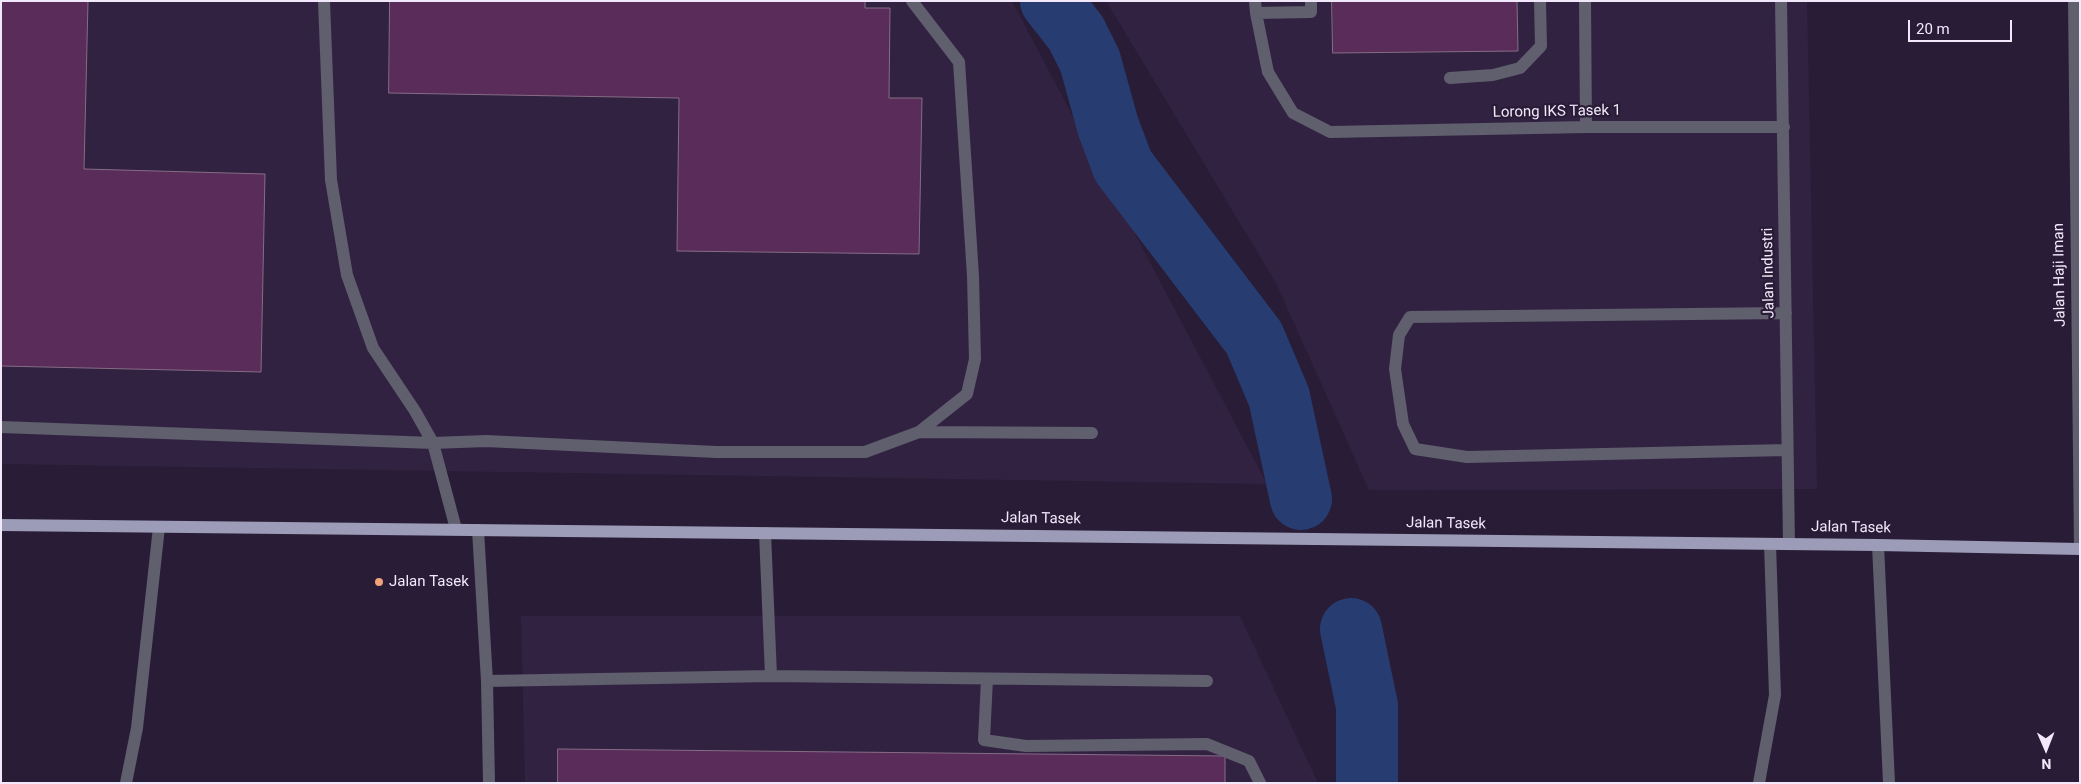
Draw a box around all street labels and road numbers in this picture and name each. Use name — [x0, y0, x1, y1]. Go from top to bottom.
street label: Lorong IKS Tasek 1 — [1493, 102, 1621, 122]
street label: Jalan Haji Iman — [2050, 223, 2070, 327]
street label: Jalan Industri — [1759, 227, 1779, 319]
street label: Jalan Tasek — [1001, 509, 1081, 529]
street label: Jalan Tasek — [1406, 514, 1486, 534]
street label: Jalan Tasek — [1811, 518, 1891, 538]

